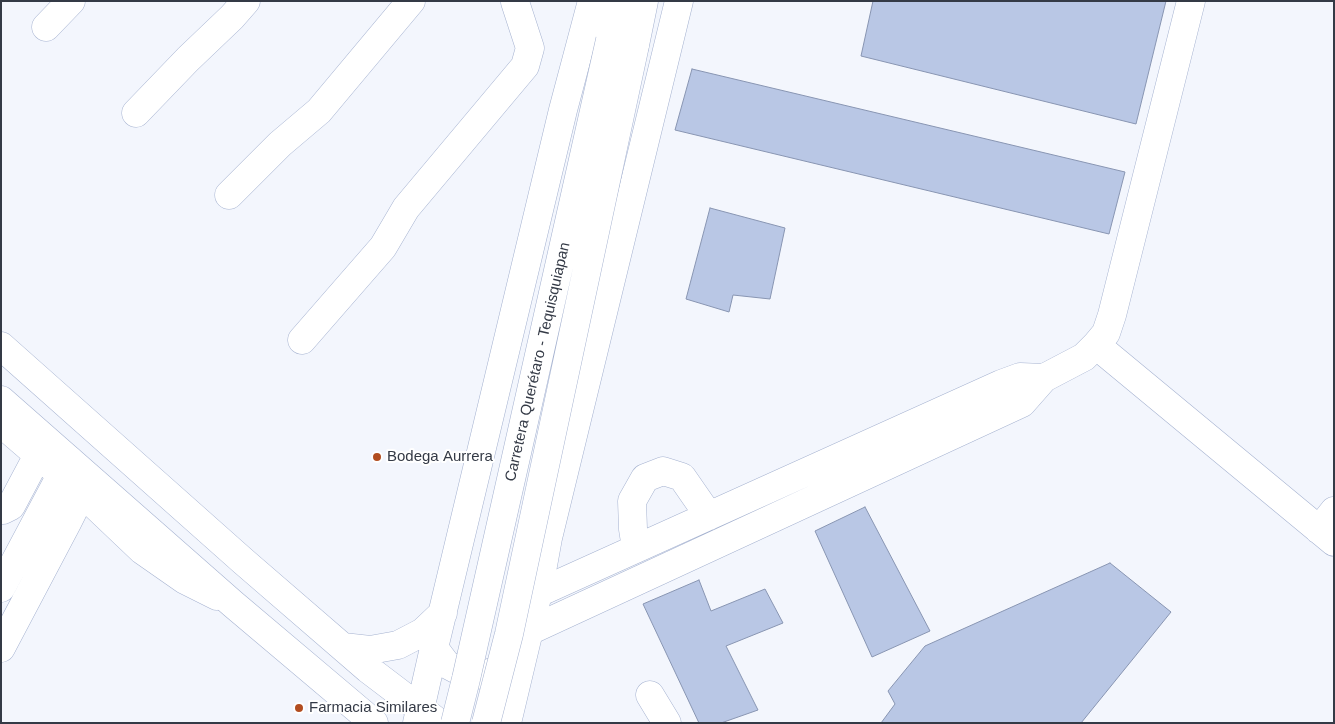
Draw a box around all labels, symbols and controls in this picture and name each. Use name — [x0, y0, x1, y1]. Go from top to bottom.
street label: Carretera Querétaro - Tequisquiapan — [502, 241, 574, 483]
place label: Bodega Aurrera — [387, 448, 493, 466]
marker: Bodega Aurrera — [371, 451, 383, 463]
place label: Farmacia Similares — [309, 699, 437, 717]
marker: Farmacia Similares — [293, 702, 305, 714]

